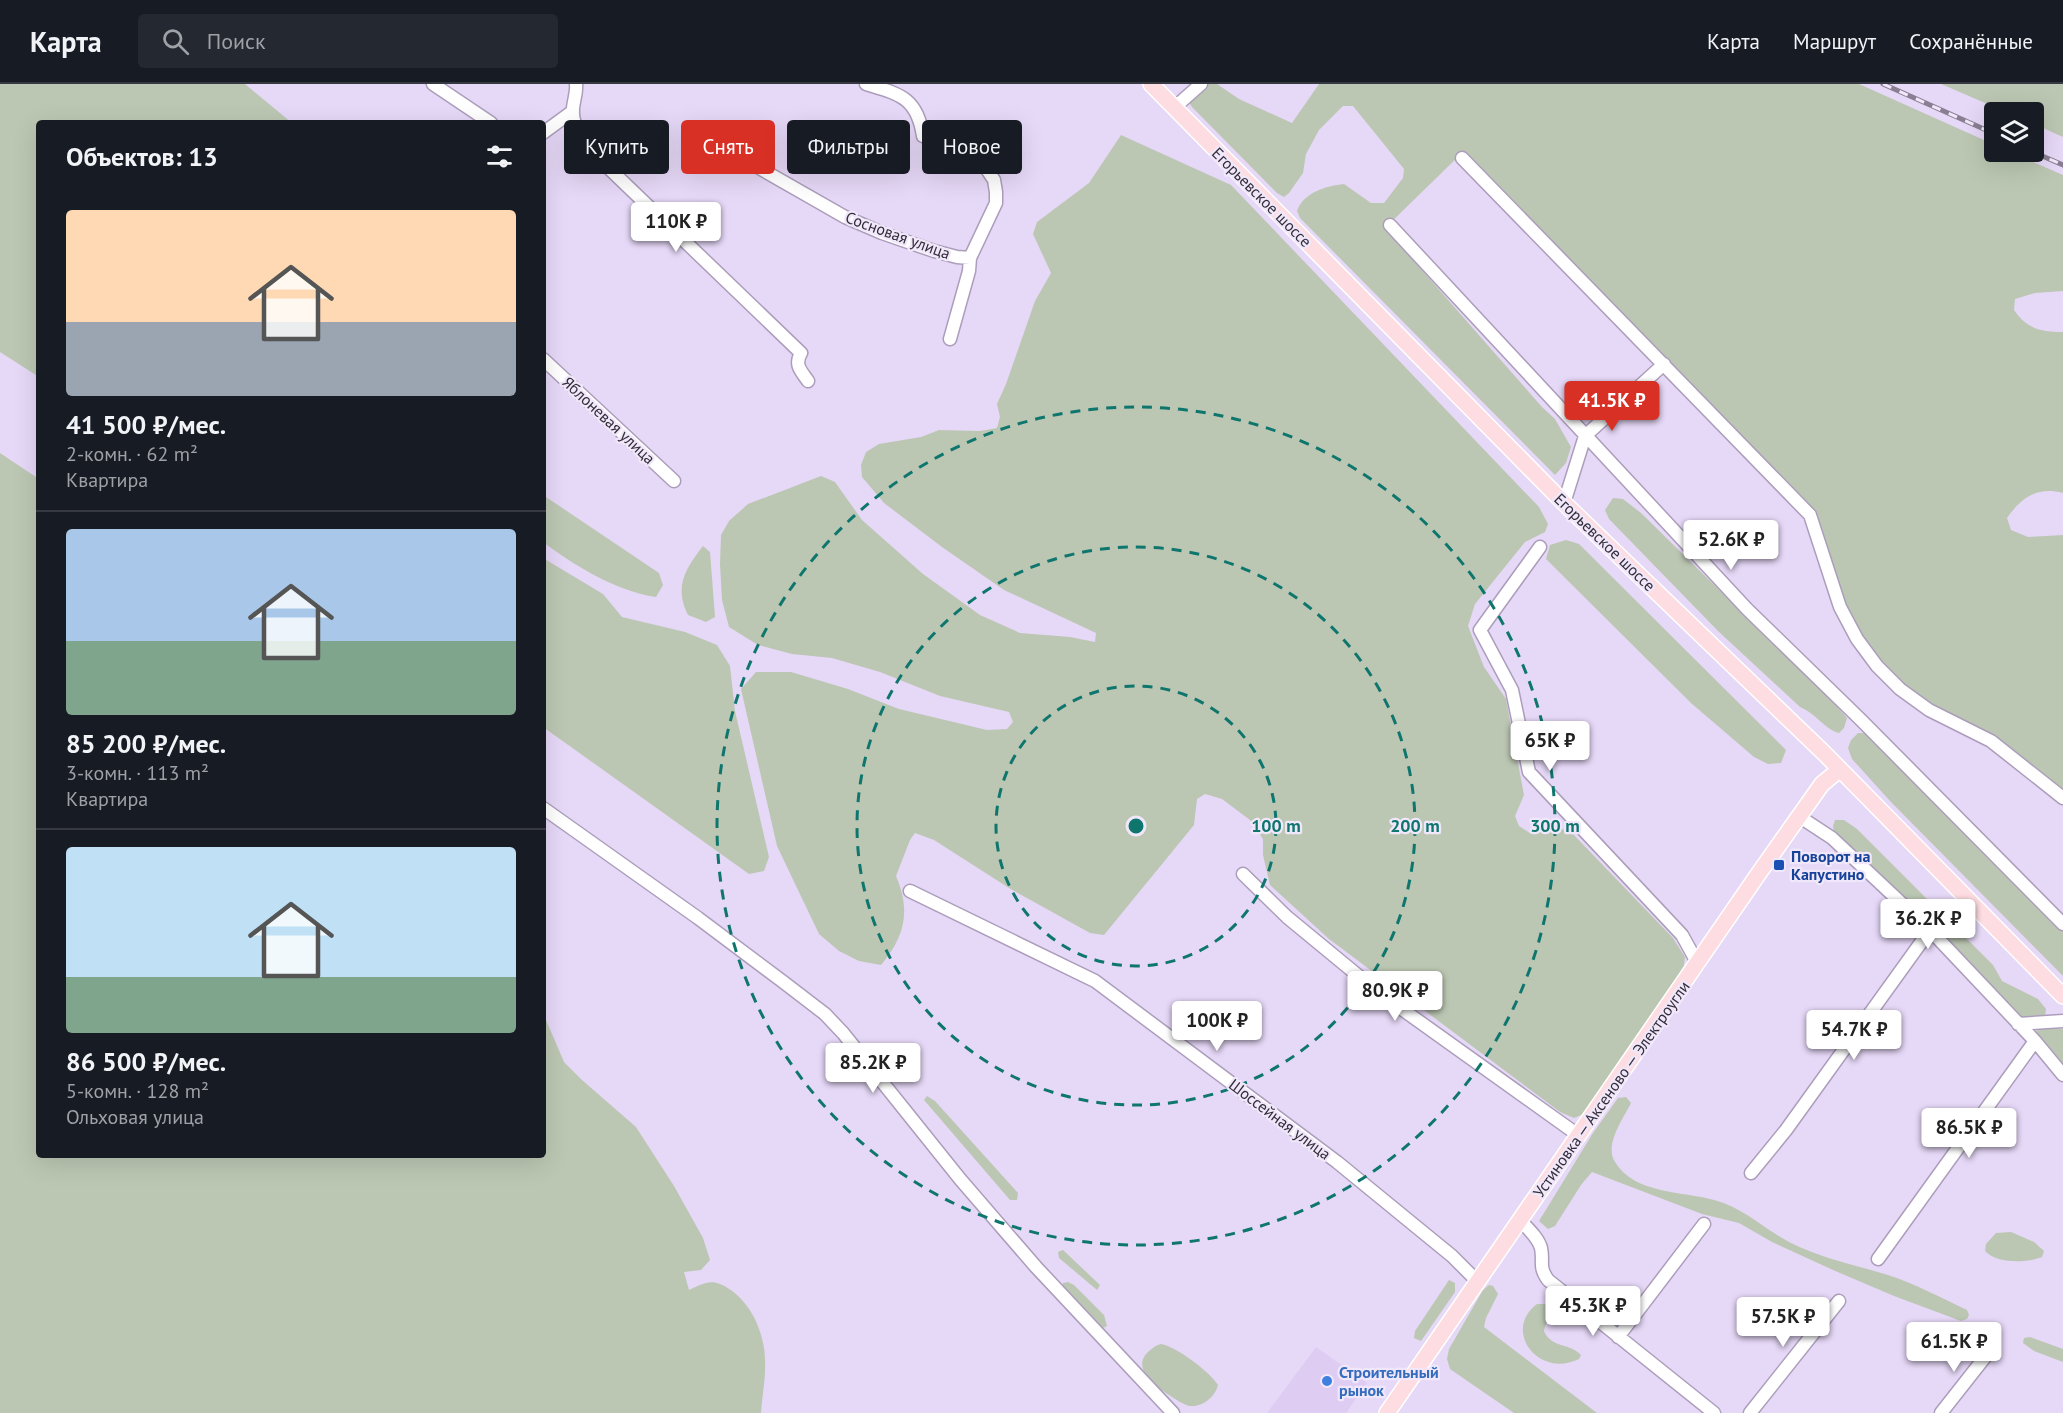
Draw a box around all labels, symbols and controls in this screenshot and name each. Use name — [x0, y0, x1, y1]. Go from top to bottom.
search box — [138, 14, 558, 68]
text: Карта — [30, 23, 102, 60]
icon: search — [159, 25, 192, 58]
text: Поиск — [207, 27, 266, 55]
text: Карта — [1707, 28, 1760, 55]
text: Маршрут — [1793, 28, 1876, 55]
text: Сохранённые — [1909, 28, 2033, 55]
map controls — [1984, 102, 2044, 162]
button: layers — [1984, 102, 2044, 162]
chip: Купить — [564, 120, 669, 174]
chip: Снять — [681, 120, 775, 174]
chip: Фильтры — [787, 120, 910, 174]
chip: Новое — [922, 120, 1022, 174]
text: Объектов: 13 — [66, 140, 218, 173]
icon: filters — [483, 140, 516, 173]
street label: Егорьевское шоссе — [1208, 143, 1316, 251]
pin: 110K ₽ — [627, 202, 725, 253]
street label: Сосновая улица — [843, 207, 953, 263]
text: 110K ₽ — [645, 208, 707, 234]
icon: home — [237, 249, 345, 357]
street label: Яблоневая улица — [558, 372, 660, 468]
pin: 41.5K ₽ — [1557, 381, 1667, 432]
text: 41.5K ₽ — [1578, 387, 1646, 413]
text: 41 500 ₽/мес. — [66, 408, 226, 441]
text: 2-комн. · 62 m² — [66, 441, 198, 467]
text: Квартира — [66, 467, 148, 493]
street label: Егорьевское шоссе — [1550, 489, 1660, 595]
pin: 52.6K ₽ — [1676, 520, 1786, 571]
text: 52.6K ₽ — [1697, 526, 1765, 552]
icon: home — [237, 568, 345, 676]
pin: 65K ₽ — [1508, 721, 1592, 772]
text: 85 200 ₽/мес. — [66, 727, 226, 760]
text: 65K ₽ — [1525, 727, 1575, 753]
text: 3-комн. · 113 m² — [66, 760, 209, 786]
text: Квартира — [66, 786, 148, 812]
text: 100 m — [1251, 814, 1301, 837]
text: 200 m — [1390, 814, 1440, 837]
text: 300 m — [1530, 814, 1580, 837]
centre of rings — [1126, 816, 1146, 836]
place label: Поворот на Капустино — [1791, 846, 1870, 884]
marker: Поворот на Капустино — [1772, 858, 1786, 872]
icon: home — [237, 886, 345, 994]
pin: 36.2K ₽ — [1873, 899, 1983, 950]
text: 36.2K ₽ — [1894, 905, 1962, 931]
pin: 80.9K ₽ — [1340, 971, 1450, 1022]
text: 80.9K ₽ — [1361, 977, 1429, 1003]
street label: Устиновка — Аксеново — Электроугли — [1528, 977, 1694, 1201]
pin: 100K ₽ — [1168, 1001, 1266, 1052]
text: 100K ₽ — [1186, 1007, 1248, 1033]
pin: 54.7K ₽ — [1799, 1010, 1909, 1061]
text: 54.7K ₽ — [1820, 1016, 1888, 1042]
pin: 85.2K ₽ — [818, 1043, 928, 1094]
text: 86 500 ₽/мес. — [66, 1045, 226, 1078]
text: 85.2K ₽ — [839, 1049, 907, 1075]
street label: Шоссейная улица — [1225, 1074, 1335, 1164]
text: 5-комн. · 128 m² — [66, 1078, 209, 1104]
text: Ольховая улица — [66, 1104, 204, 1130]
pin: 86.5K ₽ — [1914, 1108, 2024, 1159]
text: 86.5K ₽ — [1935, 1114, 2003, 1140]
pin: 45.3K ₽ — [1538, 1286, 1648, 1337]
text: 45.3K ₽ — [1559, 1292, 1627, 1318]
pin: 57.5K ₽ — [1728, 1297, 1838, 1348]
text: 57.5K ₽ — [1751, 1303, 1815, 1329]
pin: 61.5K ₽ — [1899, 1322, 2009, 1373]
text: 61.5K ₽ — [1920, 1328, 1988, 1354]
place label: Строительный рынок — [1339, 1362, 1439, 1400]
marker: Строительный рынок — [1320, 1374, 1334, 1388]

